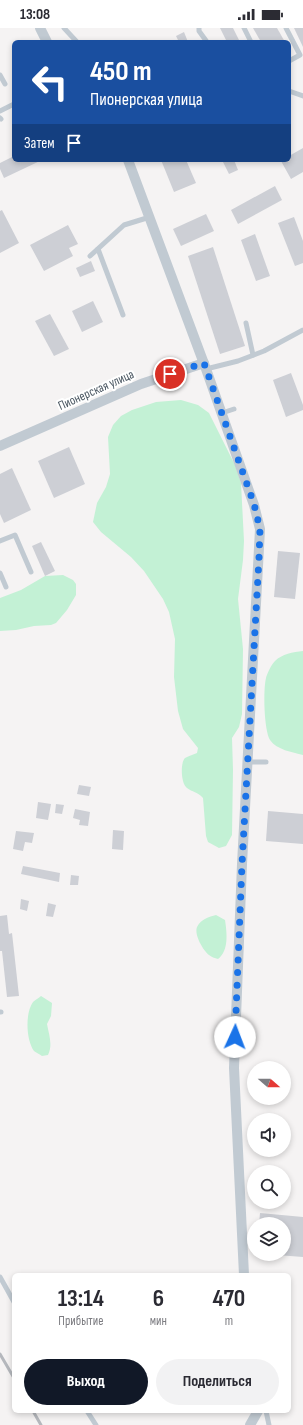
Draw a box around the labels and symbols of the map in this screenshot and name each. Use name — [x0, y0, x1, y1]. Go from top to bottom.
pin — [153, 357, 187, 391]
street label: Пионерская улица — [56, 366, 136, 414]
position arrow — [214, 1016, 256, 1058]
north arrow — [247, 1061, 291, 1105]

